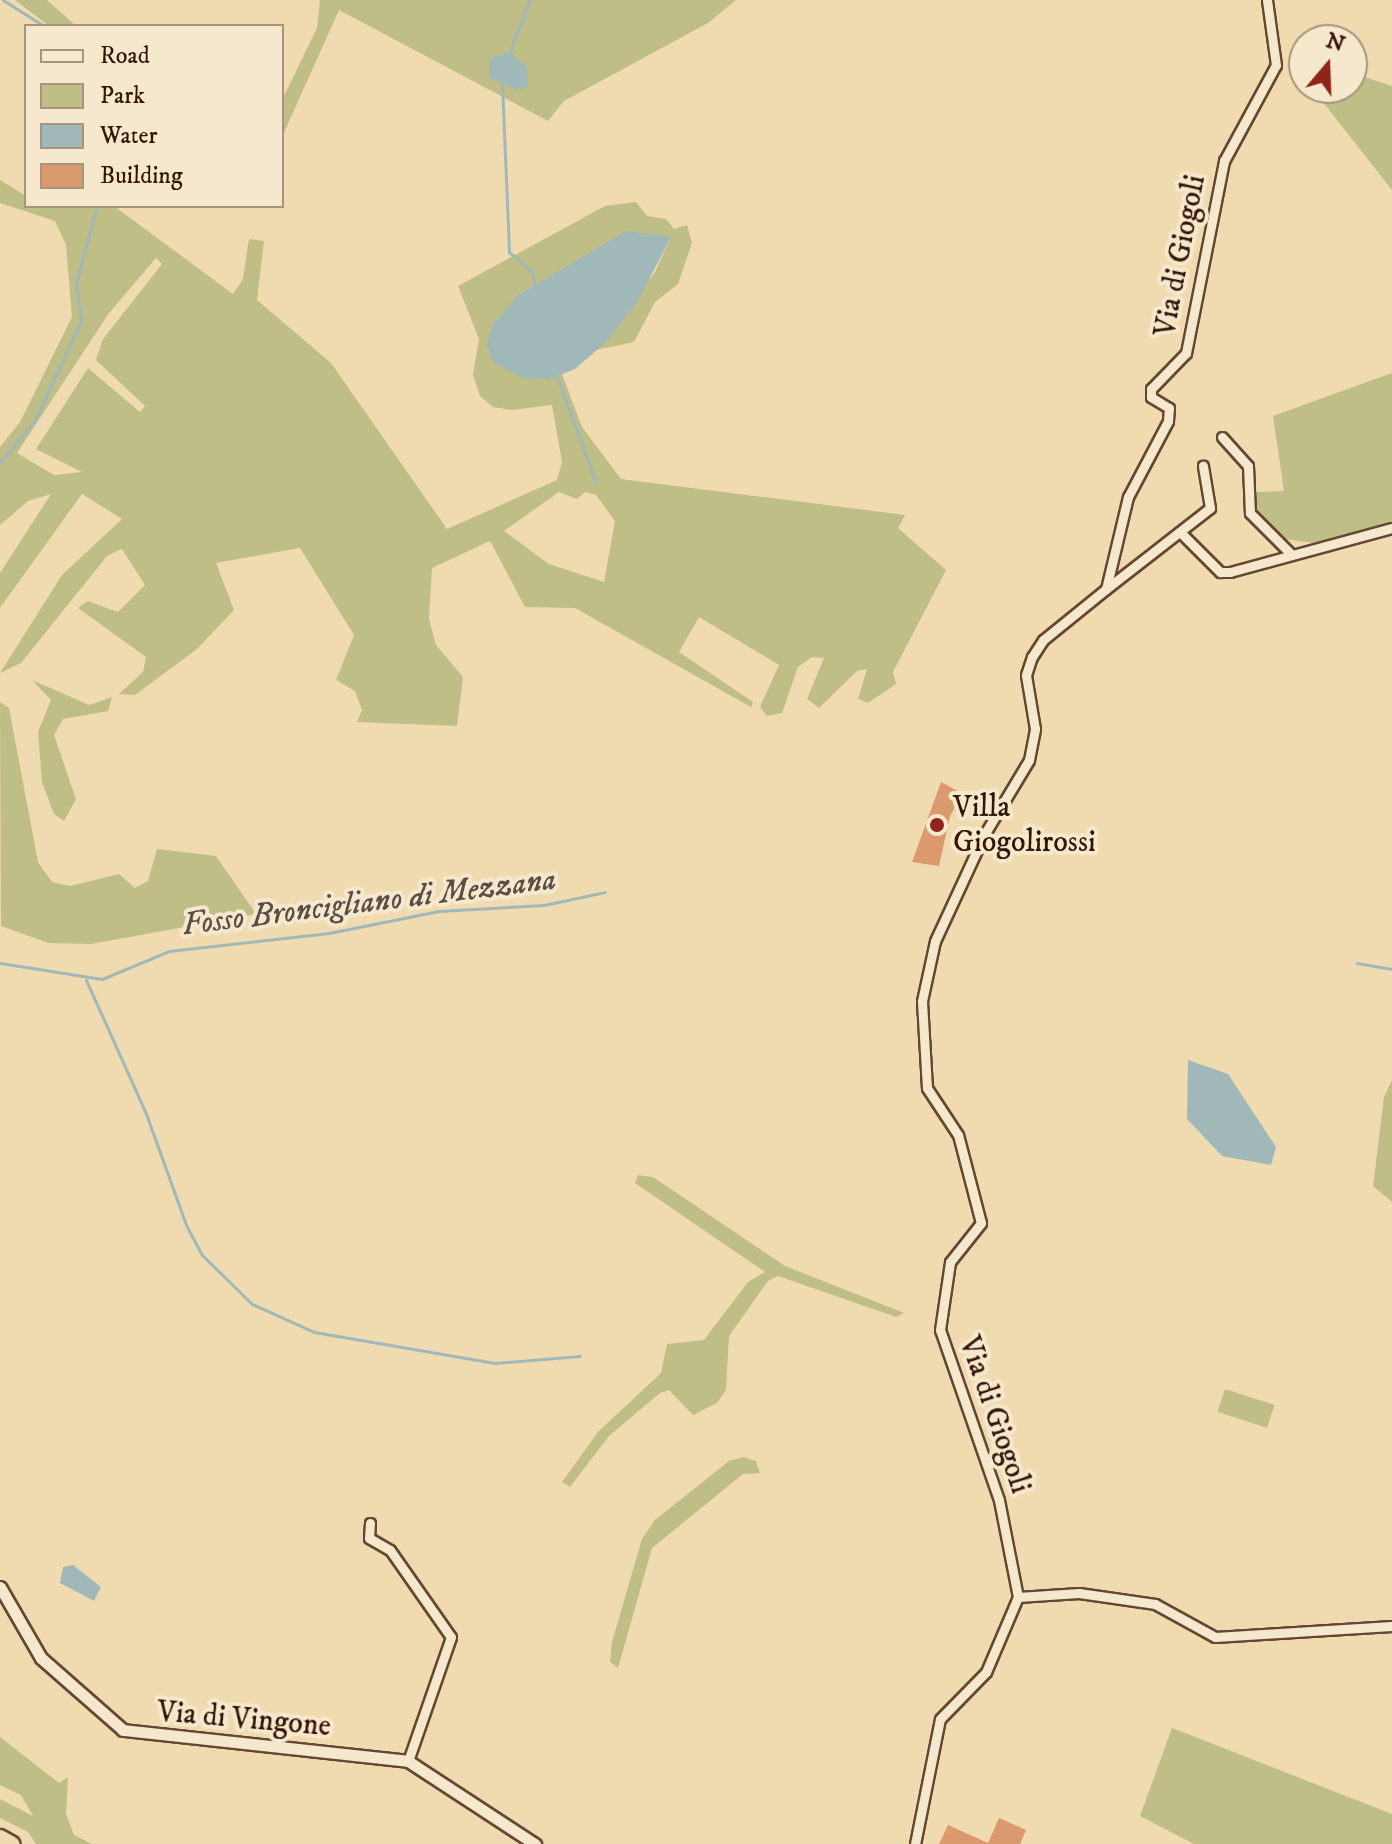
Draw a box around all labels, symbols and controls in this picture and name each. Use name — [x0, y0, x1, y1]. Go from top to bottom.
legend — [24, 24, 284, 208]
north arrow — [1288, 24, 1368, 104]
text: N — [1322, 27, 1348, 58]
text: Road — [100, 41, 150, 71]
text: Park — [100, 81, 145, 111]
text: Water — [100, 121, 157, 151]
text: Building — [100, 161, 183, 191]
street label: Via di Giogoli — [1148, 172, 1214, 340]
place label: Villa Giogolirossi — [953, 790, 1096, 860]
marker: Villa Giogolirossi — [928, 816, 946, 834]
water label: Fosso Broncigliano di Mezzana — [180, 861, 558, 945]
street label: Via di Giogoli — [950, 1332, 1038, 1498]
street label: Via di Vingone — [156, 1694, 332, 1746]

